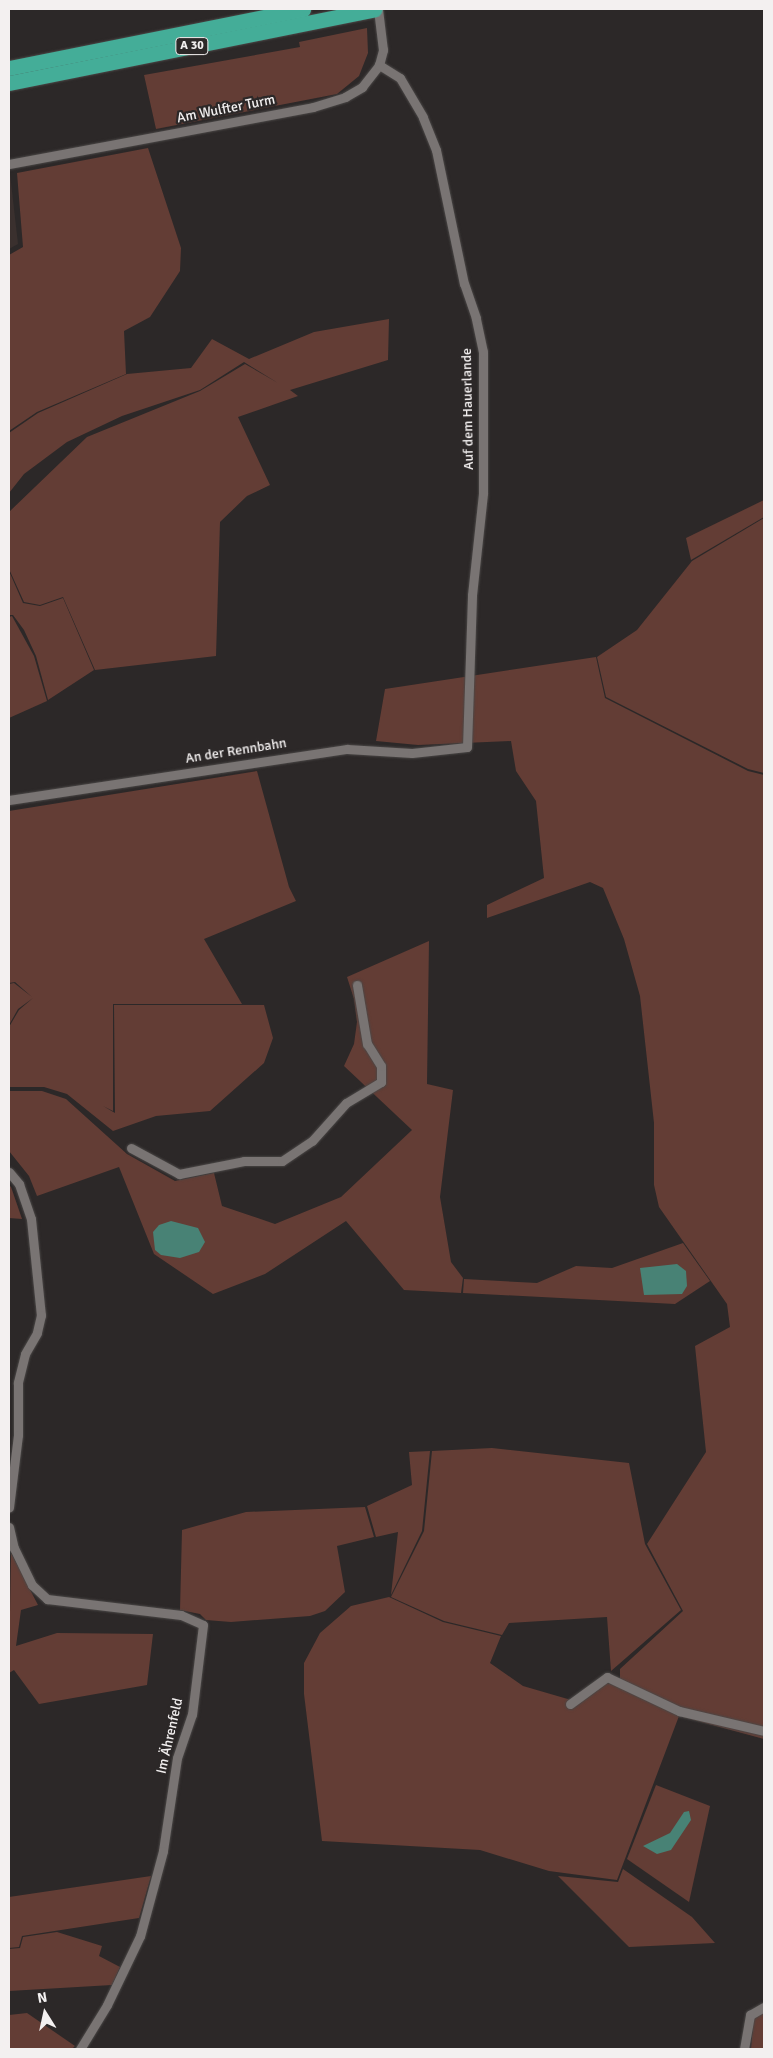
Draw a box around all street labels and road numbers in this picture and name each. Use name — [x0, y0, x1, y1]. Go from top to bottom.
road number: A 30 — [174, 36, 210, 56]
street label: Am Wulfter Turm — [175, 91, 277, 127]
street label: Auf dem Hauerlande — [459, 348, 477, 470]
street label: An der Rennbahn — [184, 735, 288, 767]
street label: Im Ährenfeld — [153, 1697, 187, 1775]

